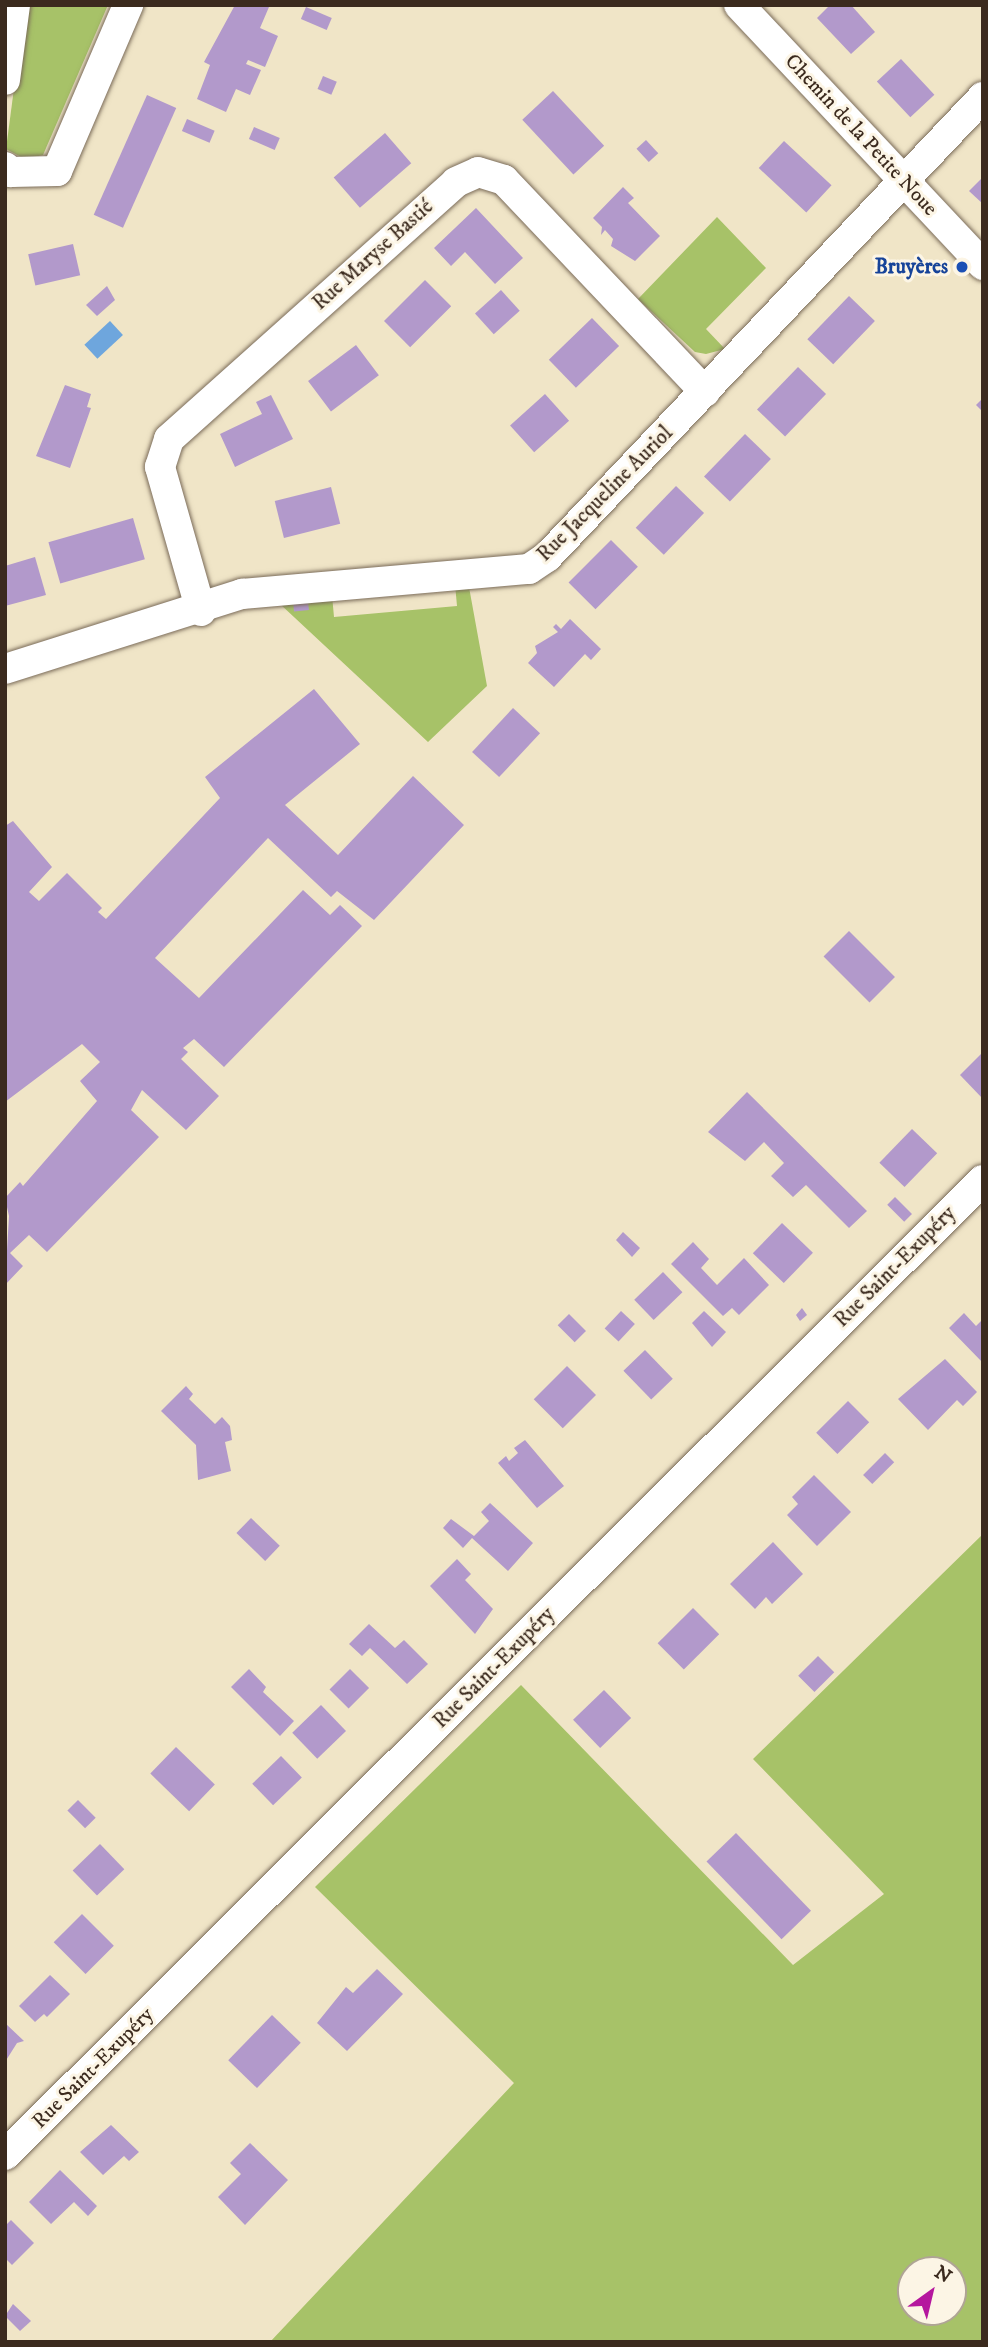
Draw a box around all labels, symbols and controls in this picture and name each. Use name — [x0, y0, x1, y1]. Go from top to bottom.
street label: Chemin de la Petite Noue — [779, 49, 943, 221]
street label: Rue Maryse Bastié — [308, 194, 438, 316]
place label: Bruyères — [875, 254, 948, 280]
marker: Bruyères — [954, 259, 970, 275]
street label: Rue Jacqueline Auriol — [532, 421, 678, 567]
street label: Rue Saint-Exupéry — [829, 1201, 961, 1333]
street label: Rue Saint-Exupéry — [428, 1602, 560, 1734]
street label: Rue Saint-Exupéry — [27, 2002, 159, 2134]
north arrow — [897, 2256, 967, 2326]
text: N — [930, 2261, 956, 2289]

